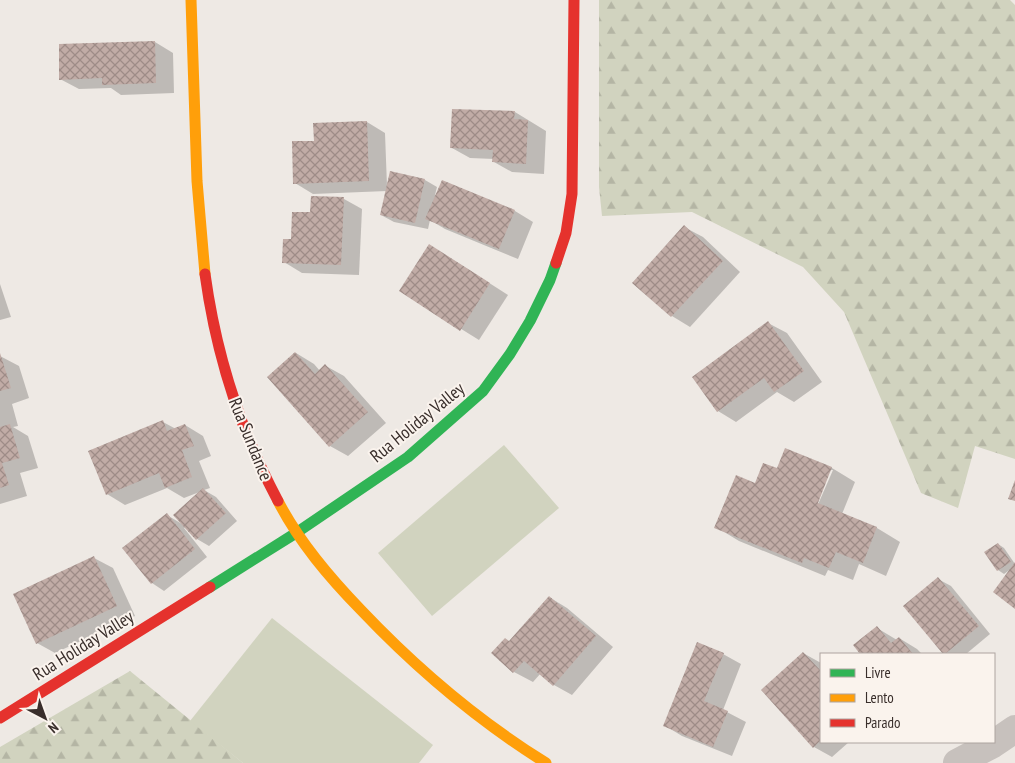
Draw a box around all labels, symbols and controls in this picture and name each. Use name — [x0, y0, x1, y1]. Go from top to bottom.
street label: Rua Holiday Valley — [365, 377, 469, 467]
street label: Rua Sundance — [224, 394, 278, 484]
street label: Rua Holiday Valley — [28, 605, 138, 685]
legend — [820, 653, 995, 743]
text: Livre — [865, 663, 891, 682]
text: Lento — [865, 688, 894, 707]
north arrow — [20, 693, 70, 743]
text: Parado — [865, 713, 900, 732]
text: N — [45, 719, 62, 737]

